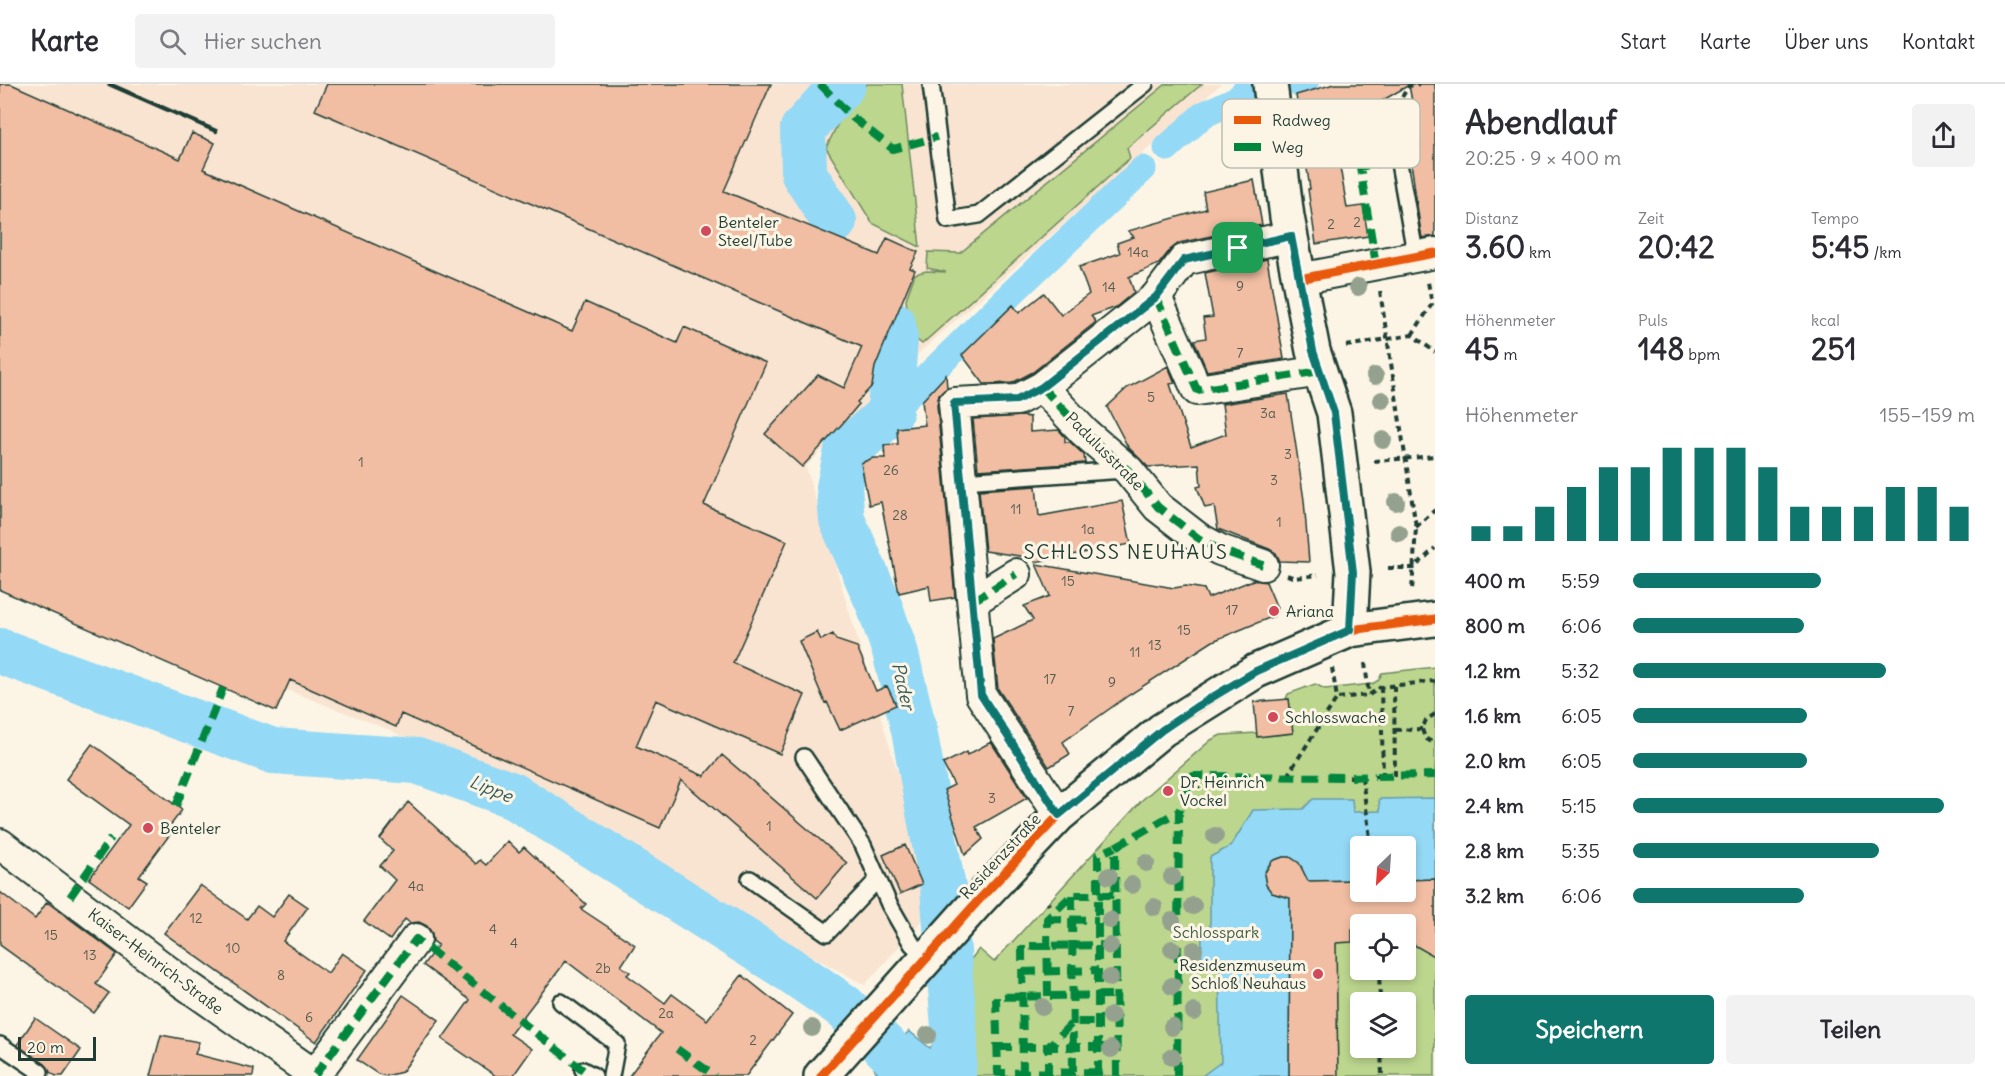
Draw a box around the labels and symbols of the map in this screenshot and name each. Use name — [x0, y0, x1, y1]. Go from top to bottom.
legend — [1222, 99, 1420, 168]
text: Radweg — [1272, 110, 1331, 130]
text: Weg — [1272, 137, 1304, 157]
place label: Benteler Steel/Tube — [718, 212, 793, 250]
house number: 2 — [1353, 213, 1361, 231]
house number: 2 — [1327, 215, 1335, 233]
pin — [1212, 222, 1263, 273]
marker: Benteler Steel/Tube — [699, 224, 713, 238]
house number: 14a — [1127, 243, 1149, 261]
house number: 9 — [1236, 277, 1244, 295]
house number: 14 — [1102, 278, 1116, 296]
house number: 7 — [1237, 344, 1244, 362]
house number: 5 — [1147, 388, 1155, 406]
house number: 3a — [1260, 404, 1276, 422]
street label: Padulusstraße — [1062, 408, 1148, 494]
house number: 3 — [1284, 445, 1292, 463]
house number: 1 — [358, 453, 364, 471]
house number: 26 — [883, 461, 899, 479]
house number: 3 — [1270, 471, 1278, 489]
house number: 11 — [1010, 500, 1022, 518]
house number: 28 — [892, 506, 908, 524]
house number: 1 — [1276, 513, 1282, 531]
house number: 1a — [1081, 520, 1095, 538]
district label: SCHLOSS NEUHAUS — [1024, 539, 1228, 564]
house number: 15 — [1061, 572, 1075, 590]
house number: 17 — [1226, 601, 1238, 619]
place label: Ariana — [1286, 601, 1334, 621]
marker: Ariana — [1267, 604, 1281, 618]
house number: 15 — [1177, 621, 1191, 639]
house number: 13 — [1148, 636, 1162, 654]
house number: 11 — [1129, 643, 1141, 661]
water label: Pader — [887, 660, 921, 715]
house number: 17 — [1044, 670, 1056, 688]
house number: 9 — [1108, 673, 1116, 691]
house number: 7 — [1068, 702, 1075, 720]
place label: Schlosswache — [1285, 707, 1386, 727]
marker: Schlosswache — [1266, 710, 1280, 724]
water label: Lippe — [466, 770, 517, 808]
place label: Dr. Heinrich Vockel — [1180, 772, 1264, 810]
marker: Dr. Heinrich Vockel — [1161, 784, 1175, 798]
house number: 3 — [988, 789, 996, 807]
street label: Residenzstraße — [955, 809, 1045, 903]
house number: 1 — [766, 817, 772, 835]
place label: Benteler — [160, 818, 221, 838]
marker: Benteler — [141, 821, 155, 835]
north arrow — [1350, 836, 1416, 902]
house number: 4a — [408, 877, 424, 895]
street label: Kaiser-Heinrich-Straße — [84, 904, 228, 1018]
house number: 12 — [189, 909, 203, 927]
house number: 4 — [489, 920, 497, 938]
park label: Schlosspark — [1173, 922, 1259, 942]
house number: 15 — [44, 926, 58, 944]
house number: 4 — [510, 934, 518, 952]
house number: 10 — [226, 939, 240, 957]
house number: 13 — [83, 946, 97, 964]
place label: Residenzmuseum Schloß Neuhaus — [1179, 955, 1306, 993]
house number: 2b — [595, 959, 611, 977]
house number: 8 — [277, 966, 285, 984]
marker: Residenzmuseum Schloß Neuhaus — [1311, 967, 1325, 981]
house number: 2a — [658, 1004, 674, 1022]
house number: 6 — [305, 1008, 313, 1026]
house number: 2 — [749, 1031, 757, 1049]
scale bar — [18, 1034, 96, 1062]

